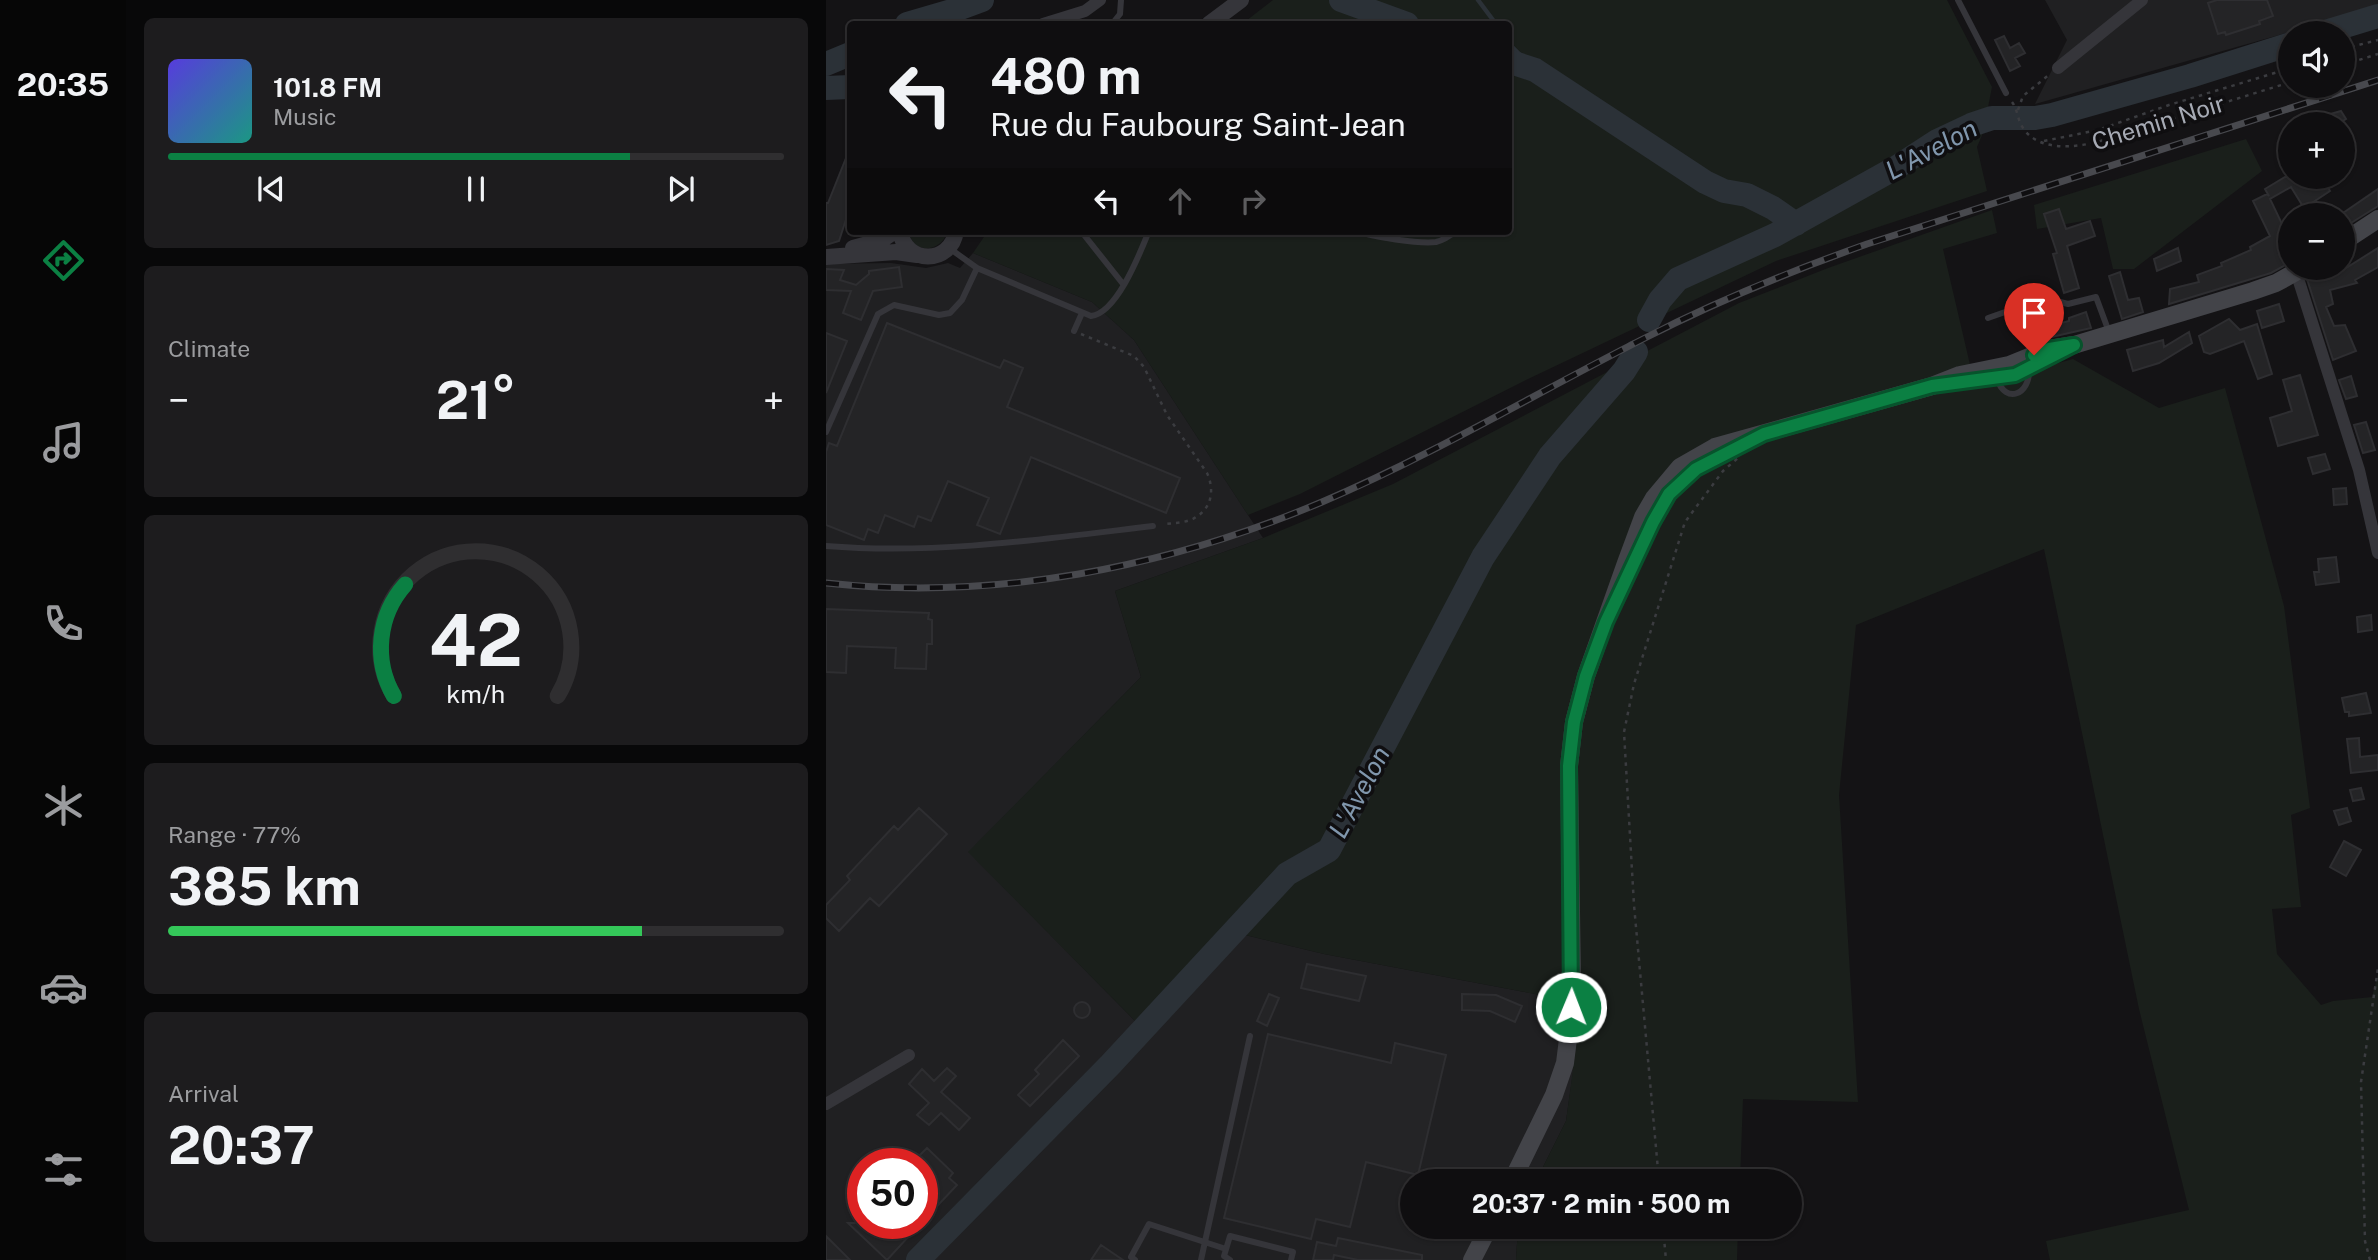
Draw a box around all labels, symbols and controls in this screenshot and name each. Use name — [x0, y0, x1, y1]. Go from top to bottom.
map controls — [2278, 21, 2355, 280]
button: sound — [2278, 21, 2355, 98]
text: 480 m — [990, 47, 1141, 105]
icon: left — [875, 49, 966, 140]
text: 20:35 — [17, 66, 109, 103]
text: 101.8 FM — [273, 72, 382, 103]
street label: Chemin Noir — [2088, 89, 2228, 155]
text: Music — [273, 103, 337, 130]
text: Rue du Faubourg Saint-Jean — [990, 106, 1406, 143]
water label: L'Avelon — [1880, 112, 1982, 186]
button: + — [2278, 112, 2355, 189]
icon: previous — [252, 170, 290, 208]
icon: pause — [457, 170, 495, 208]
icon: next — [662, 170, 700, 208]
icon: left — [1088, 182, 1126, 220]
icon: ahead — [1161, 182, 1199, 220]
icon: right — [1234, 182, 1272, 220]
button: − — [2278, 203, 2355, 280]
icon: directions — [39, 236, 88, 285]
pin — [2004, 283, 2064, 355]
icon: arrive — [2015, 294, 2053, 332]
text: Climate — [168, 335, 250, 362]
text: 21° — [436, 370, 516, 431]
text: − — [168, 378, 189, 423]
text: + — [763, 378, 784, 423]
icon: music — [39, 418, 88, 467]
text: 42 — [429, 597, 523, 682]
icon: phone — [39, 599, 88, 648]
text: km/h — [447, 679, 505, 709]
water label: L'Avelon — [1322, 741, 1396, 843]
icon: climate — [39, 781, 88, 830]
text: Range · 77% — [168, 821, 301, 848]
text: 385 km — [168, 856, 361, 917]
icon: car — [39, 963, 88, 1012]
position arrow — [1534, 970, 1608, 1044]
text: Arrival — [168, 1080, 239, 1107]
text: 20:37 — [168, 1115, 315, 1176]
icon: filters — [39, 1145, 88, 1194]
speed limit sign: 50 — [847, 1148, 938, 1239]
text: 20:37 · 2 min · 500 m — [1472, 1188, 1730, 1219]

